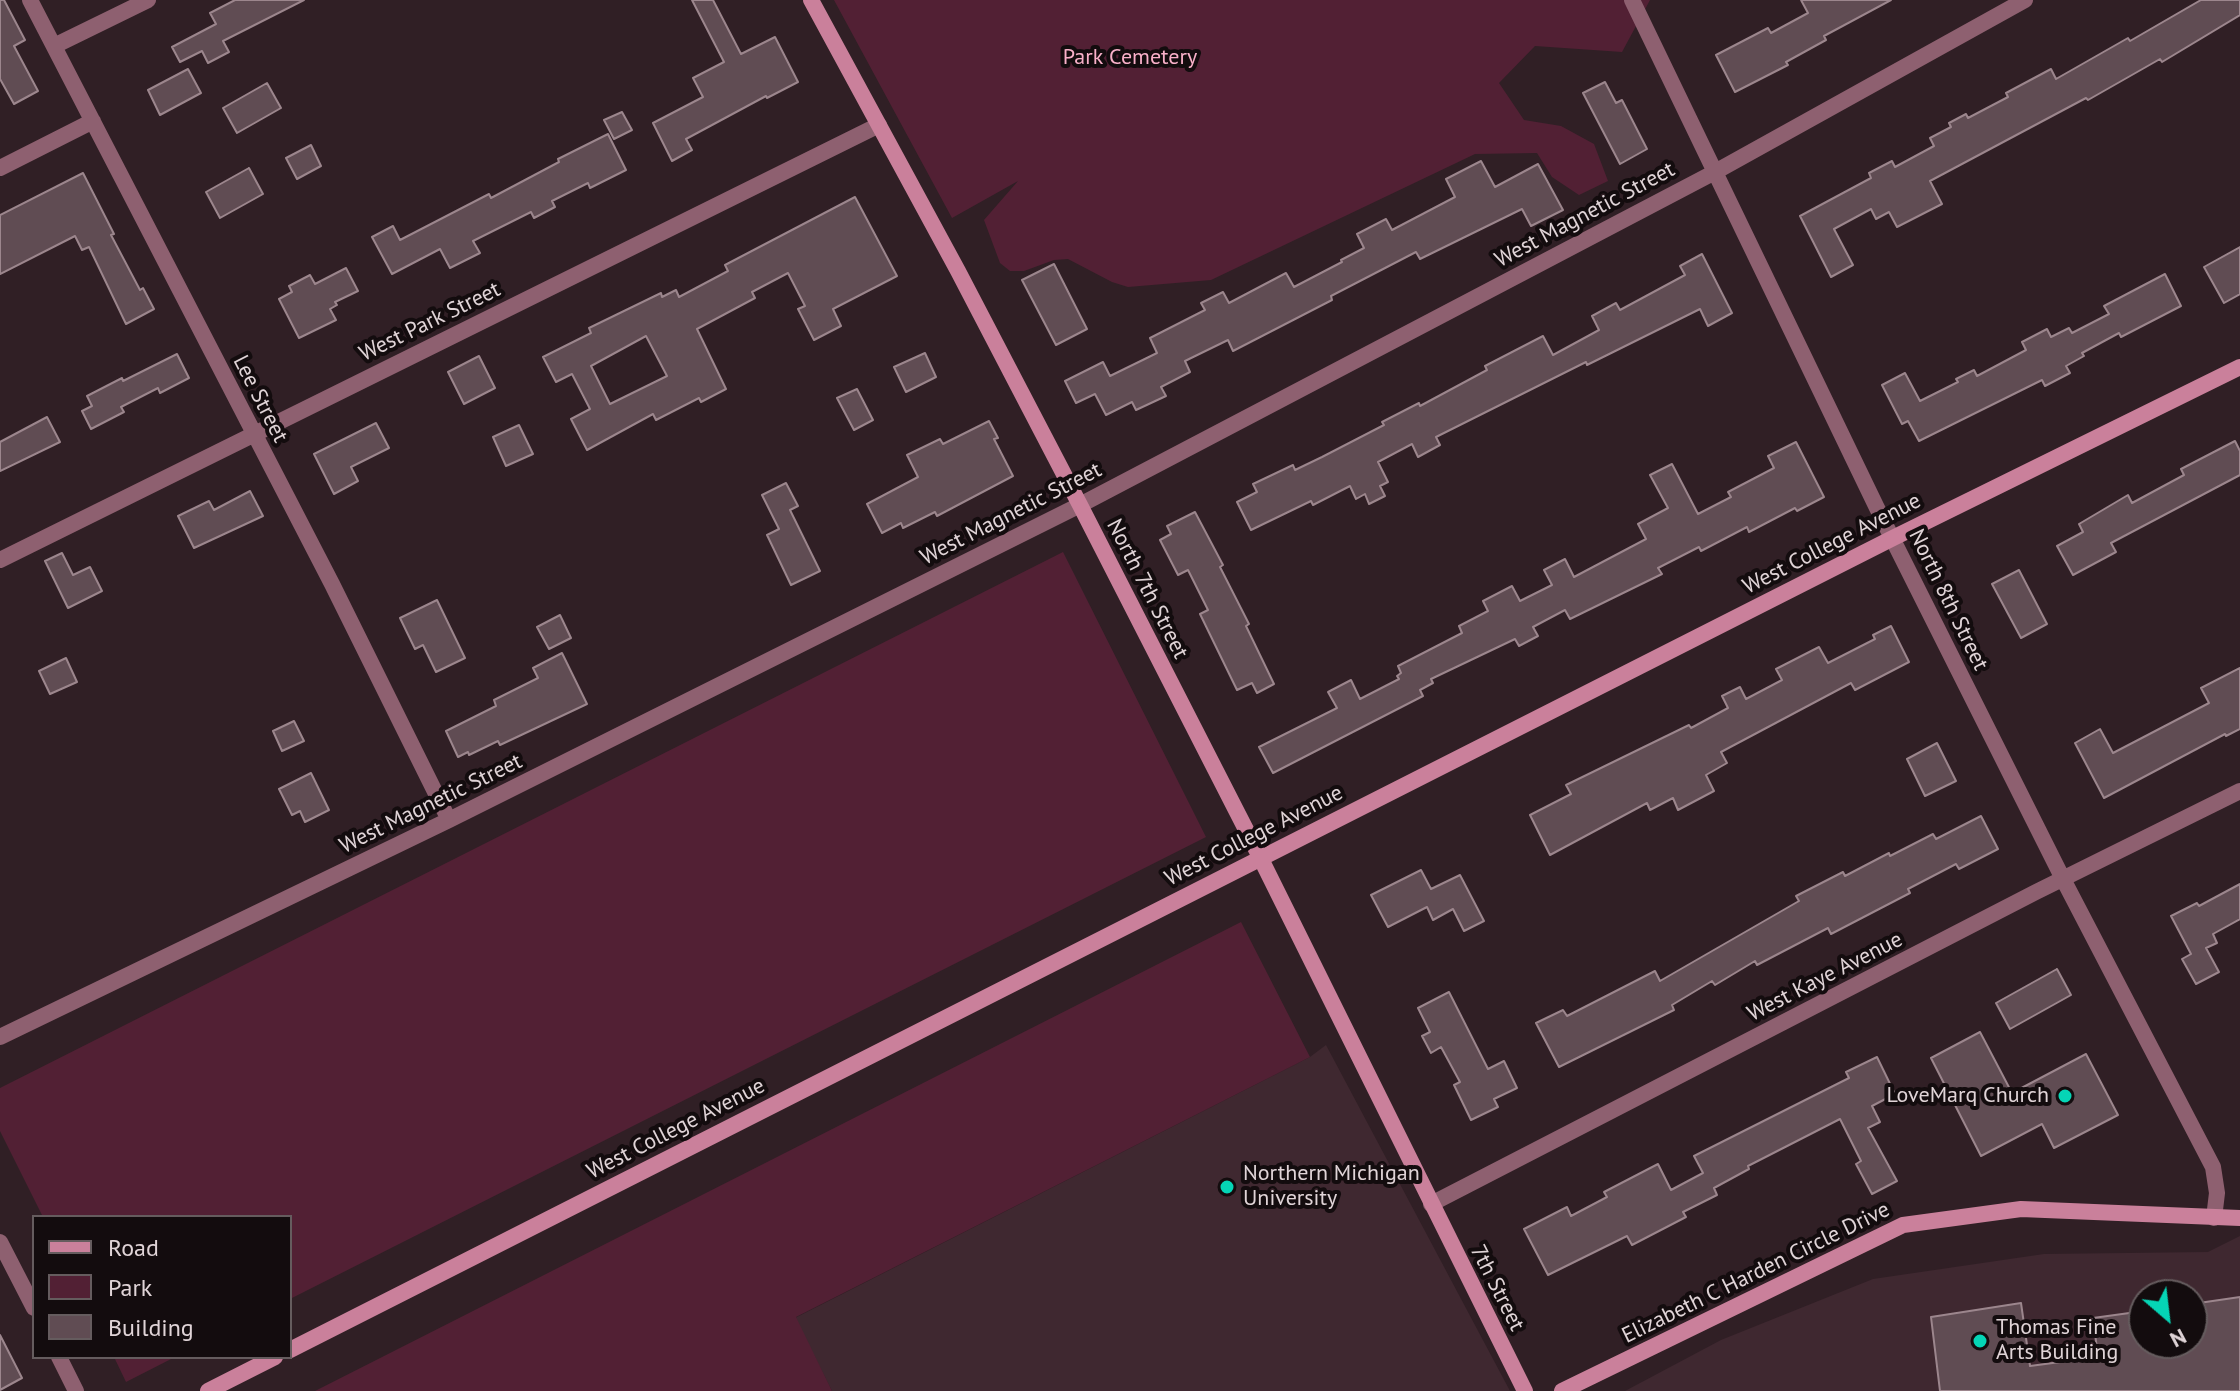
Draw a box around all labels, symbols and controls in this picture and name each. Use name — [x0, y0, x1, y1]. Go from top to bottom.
park label: Park Cemetery — [1063, 45, 1197, 71]
street label: West Magnetic Street — [1491, 156, 1679, 274]
street label: West Park Street — [355, 276, 505, 368]
street label: Lee Street — [227, 351, 293, 447]
street label: West Magnetic Street — [916, 457, 1106, 571]
street label: West College Avenue — [1739, 488, 1925, 600]
street label: North 7th Street — [1100, 515, 1194, 663]
street label: North 8th Street — [1902, 525, 1994, 675]
street label: West Magnetic Street — [335, 748, 527, 860]
street label: West College Avenue — [1161, 780, 1347, 892]
street label: West Kaye Avenue — [1743, 927, 1907, 1027]
street label: West College Avenue — [583, 1073, 769, 1185]
place label: LoveMarq Church — [1886, 1083, 2049, 1109]
marker: LoveMarq Church — [2056, 1087, 2074, 1105]
place label: Northern Michigan University — [1243, 1161, 1420, 1212]
marker: Northern Michigan University — [1218, 1178, 1236, 1196]
street label: Elizabeth C Harden Circle Drive — [1618, 1197, 1894, 1349]
legend — [32, 1215, 292, 1359]
text: Road — [108, 1232, 159, 1263]
street label: 7th Street — [1464, 1241, 1530, 1335]
text: Park — [108, 1272, 152, 1303]
north arrow — [2128, 1279, 2208, 1359]
text: Building — [108, 1312, 194, 1343]
place label: Thomas Fine Arts Building — [1996, 1315, 2118, 1366]
text: N — [2165, 1323, 2191, 1354]
marker: Thomas Fine Arts Building — [1971, 1332, 1989, 1350]

